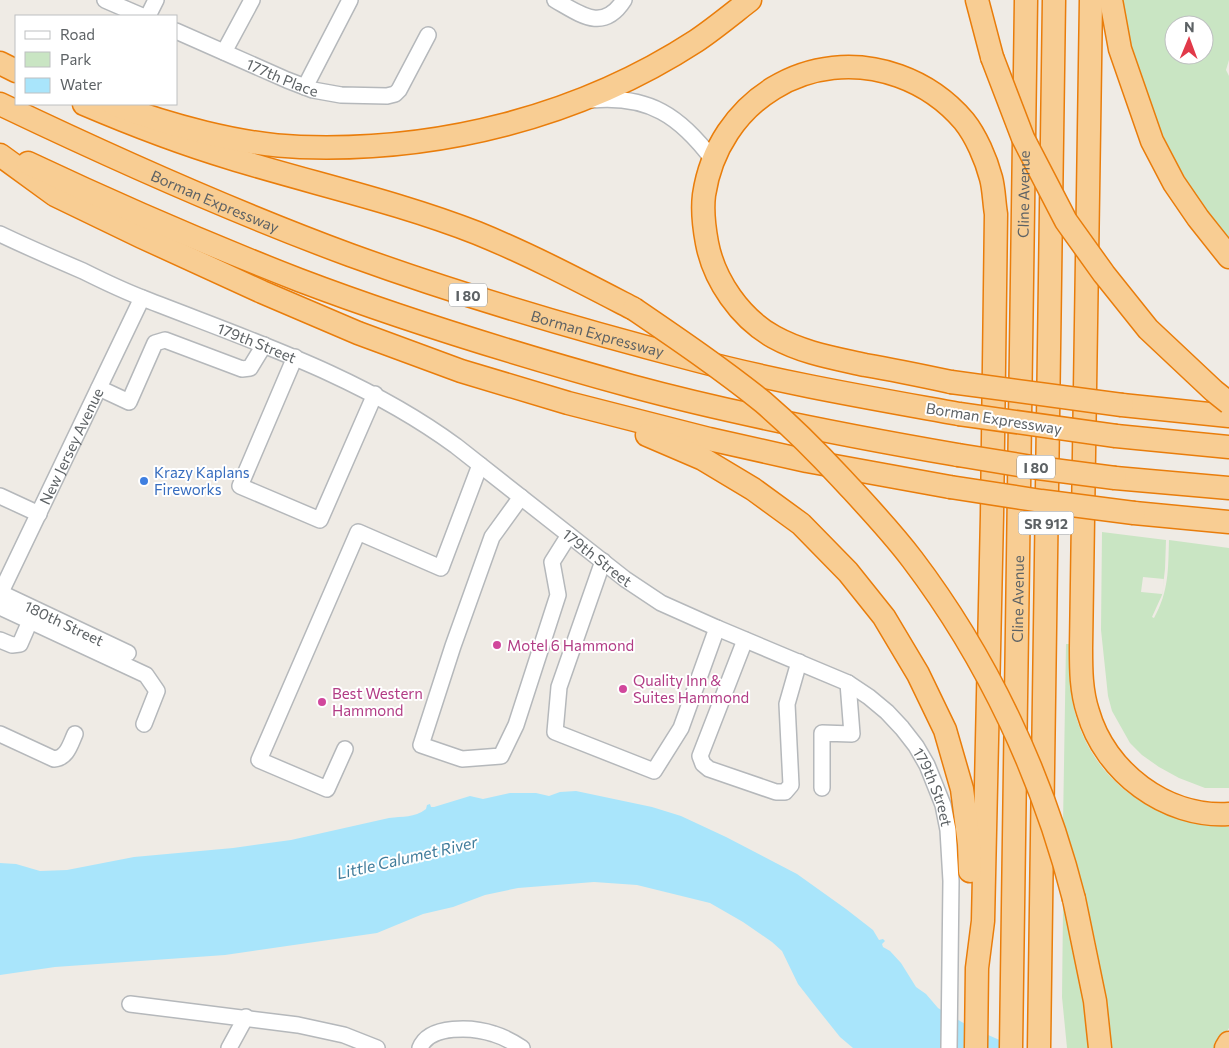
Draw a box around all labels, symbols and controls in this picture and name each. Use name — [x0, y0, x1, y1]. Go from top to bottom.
legend — [15, 15, 178, 105]
north arrow — [1164, 15, 1214, 65]
text: N — [1184, 18, 1195, 35]
text: Road — [60, 25, 95, 43]
text: Park — [60, 50, 91, 68]
street label: 177th Place — [244, 54, 320, 100]
text: Water — [60, 75, 102, 93]
street label: Cline Avenue — [1014, 150, 1033, 238]
street label: Borman Expressway — [148, 166, 282, 236]
road number: I 80 — [449, 284, 487, 306]
street label: Borman Expressway — [529, 306, 666, 361]
street label: 179th Street — [215, 319, 299, 366]
street label: New Jersey Avenue — [35, 385, 107, 507]
street label: Borman Expressway — [925, 398, 1063, 438]
road number: I 80 — [1017, 456, 1055, 478]
place label: Krazy Kaplans Fireworks — [154, 463, 250, 498]
marker: Krazy Kaplans Fireworks — [138, 475, 150, 487]
road number: SR 912 — [1018, 512, 1074, 534]
street label: 179th Street — [559, 524, 636, 590]
street label: Cline Avenue — [1008, 555, 1027, 643]
street label: 180th Street — [22, 597, 107, 649]
place label: Motel 6 Hammond — [507, 636, 634, 654]
marker: Motel 6 Hammond — [491, 639, 503, 651]
place label: Quality Inn & Suites Hammond — [633, 671, 749, 706]
marker: Quality Inn & Suites Hammond — [617, 683, 629, 695]
place label: Best Western Hammond — [332, 684, 423, 719]
marker: Best Western Hammond — [316, 696, 328, 708]
street label: 179th Street — [910, 744, 956, 828]
water label: Little Calumet River — [335, 831, 480, 882]

